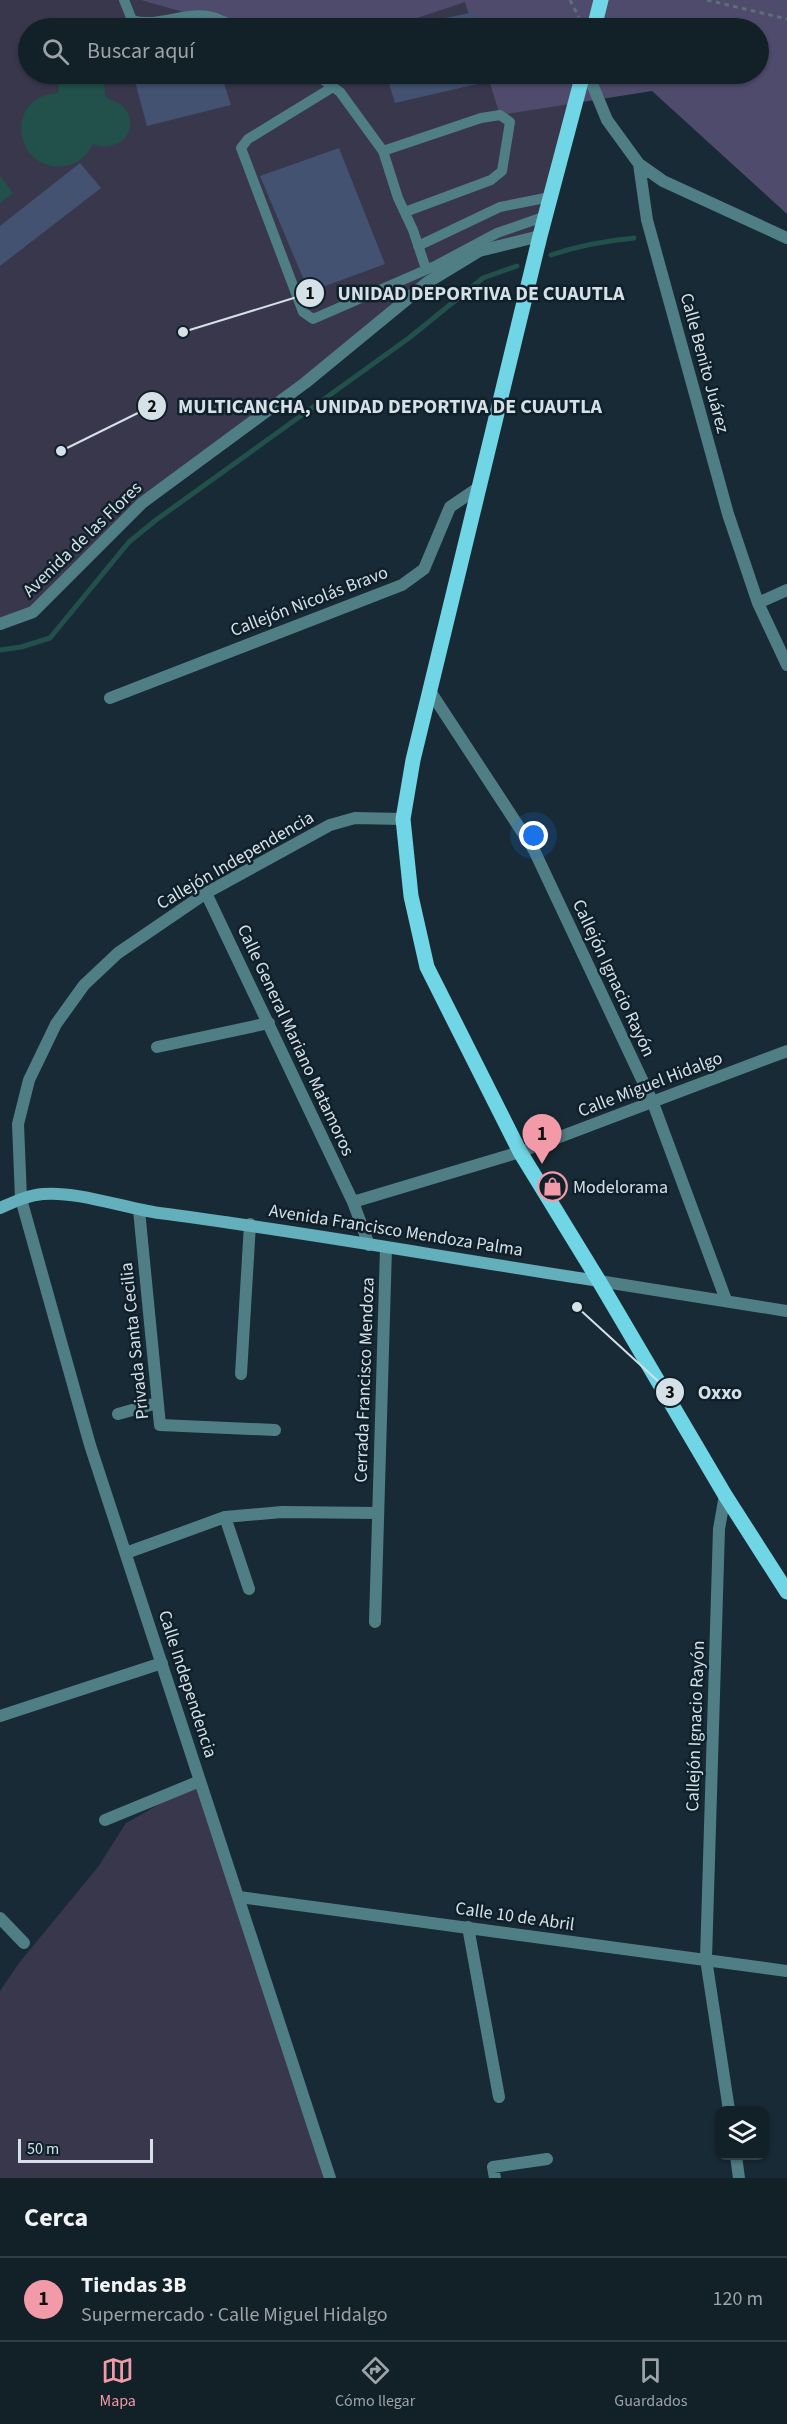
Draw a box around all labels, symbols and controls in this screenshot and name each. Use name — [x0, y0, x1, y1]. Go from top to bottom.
search box — [18, 18, 769, 84]
icon: search — [39, 35, 72, 68]
text: Buscar aquí — [87, 35, 195, 67]
callout: UNIDAD DEPORTIVA DE CUAUTLA — [295, 274, 636, 312]
text: UNIDAD DEPORTIVA DE CUAUTLA — [337, 280, 625, 308]
text: 1 — [305, 281, 315, 306]
street label: Calle Benito Juárez — [674, 290, 735, 436]
callout: MULTICANCHA, UNIDAD DEPORTIVA DE CUAUTLA — [137, 387, 614, 425]
text: MULTICANCHA, UNIDAD DEPORTIVA DE CUAUTLA — [178, 393, 602, 421]
text: 2 — [147, 394, 157, 419]
street label: Avenida de las Flores — [17, 476, 147, 603]
street label: Callejón Nicolás Bravo — [227, 560, 392, 643]
street label: Callejón Independencia — [152, 805, 319, 916]
your location — [519, 821, 548, 850]
street label: Callejón Ignacio Rayón — [566, 895, 661, 1061]
street label: Calle General Mariano Matamoros — [231, 920, 360, 1160]
street label: Calle Miguel Hidalgo — [574, 1045, 726, 1124]
pin: 1 — [522, 1114, 562, 1164]
shop icon: Modelorama — [536, 1171, 568, 1203]
place label: Modelorama — [573, 1175, 668, 1200]
street label: Avenida Francisco Mendoza Palma — [267, 1198, 525, 1263]
street label: Privada Santa Cecilia — [114, 1261, 155, 1421]
street label: Cerrada Francisco Mendoza — [348, 1277, 381, 1483]
callout: Oxxo — [655, 1373, 754, 1411]
text: Oxxo — [698, 1379, 742, 1407]
text: 3 — [665, 1380, 675, 1405]
street label: Calle Independencia — [152, 1607, 223, 1761]
street label: Callejón Ignacio Rayón — [680, 1640, 711, 1812]
street label: Calle 10 de Abril — [454, 1896, 576, 1937]
map controls — [715, 2106, 769, 2160]
button: layers — [715, 2106, 769, 2160]
scale bar — [18, 2136, 153, 2164]
text: 50 m — [27, 2138, 59, 2160]
text: Cerca — [24, 2199, 88, 2236]
text: Tiendas 3B — [81, 2269, 187, 2301]
text: 1 — [38, 2285, 49, 2313]
text: 120 m — [713, 2285, 763, 2313]
text: Supermercado · Calle Miguel Hidalgo — [81, 2301, 388, 2329]
tab: Mapa — [100, 2354, 136, 2412]
tab: Cómo llegar — [335, 2354, 415, 2412]
tab: Guardados — [614, 2354, 687, 2412]

